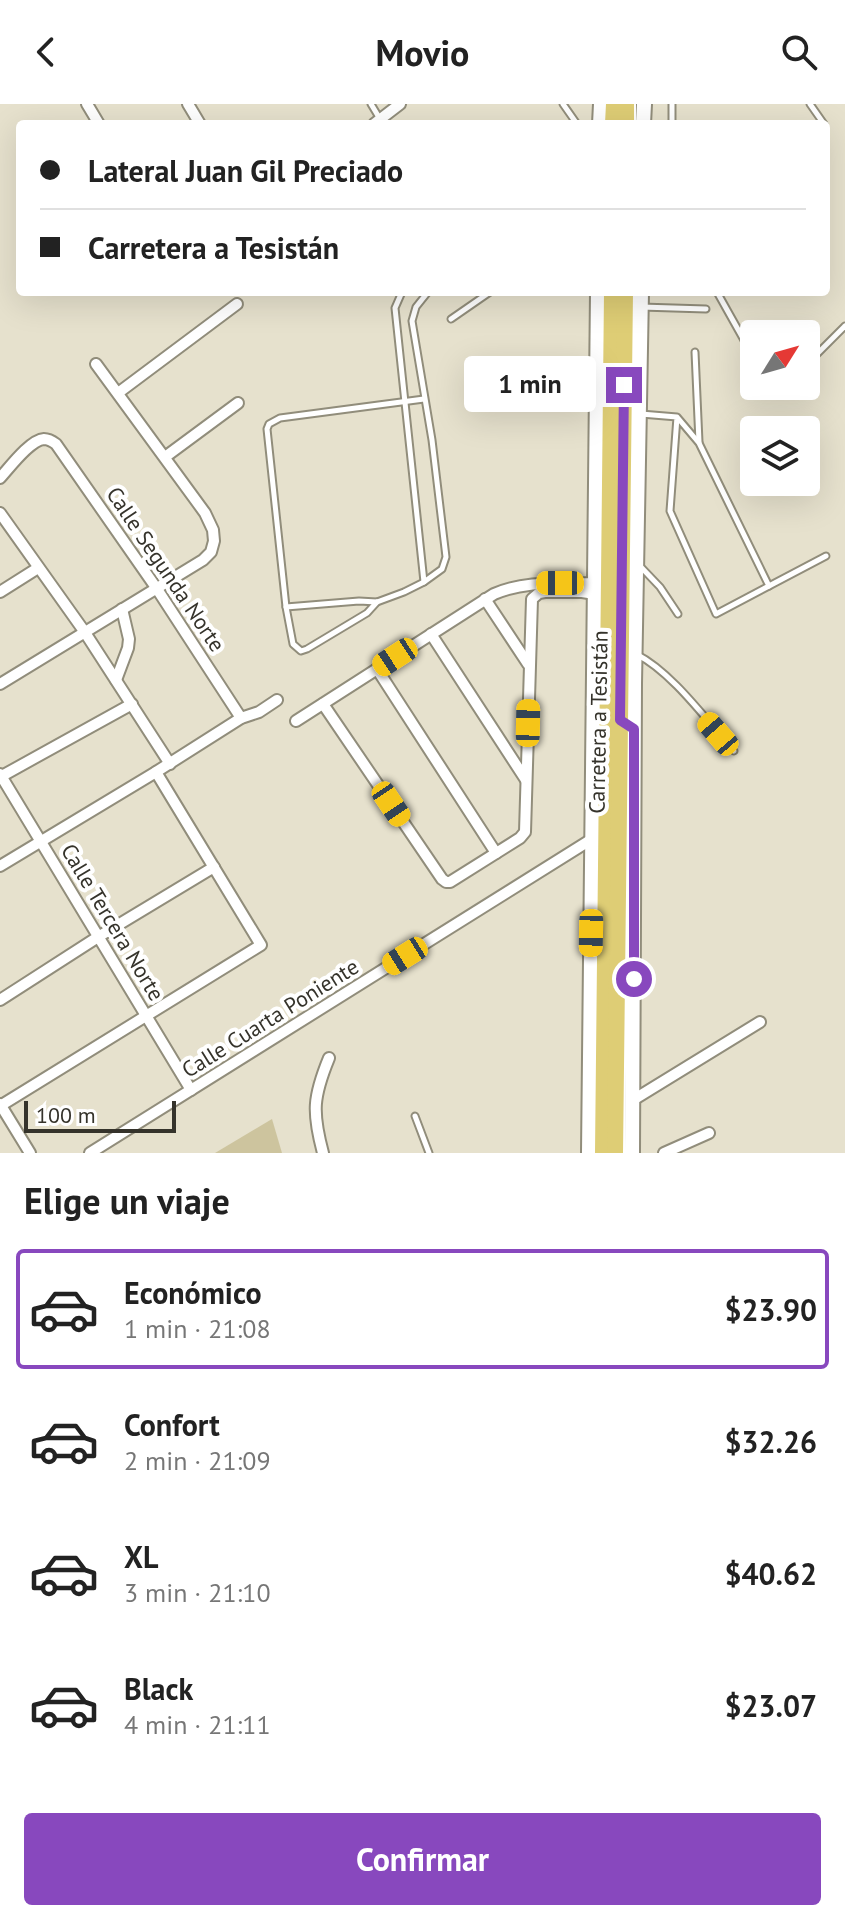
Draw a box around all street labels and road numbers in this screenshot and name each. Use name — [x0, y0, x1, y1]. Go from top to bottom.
street label: Calle Segunda Norte — [100, 481, 232, 657]
street label: Carretera a Tesistán — [582, 630, 614, 814]
street label: Calle Tercera Norte — [55, 838, 171, 1006]
street label: Calle Cuarta Poniente — [176, 952, 364, 1084]

